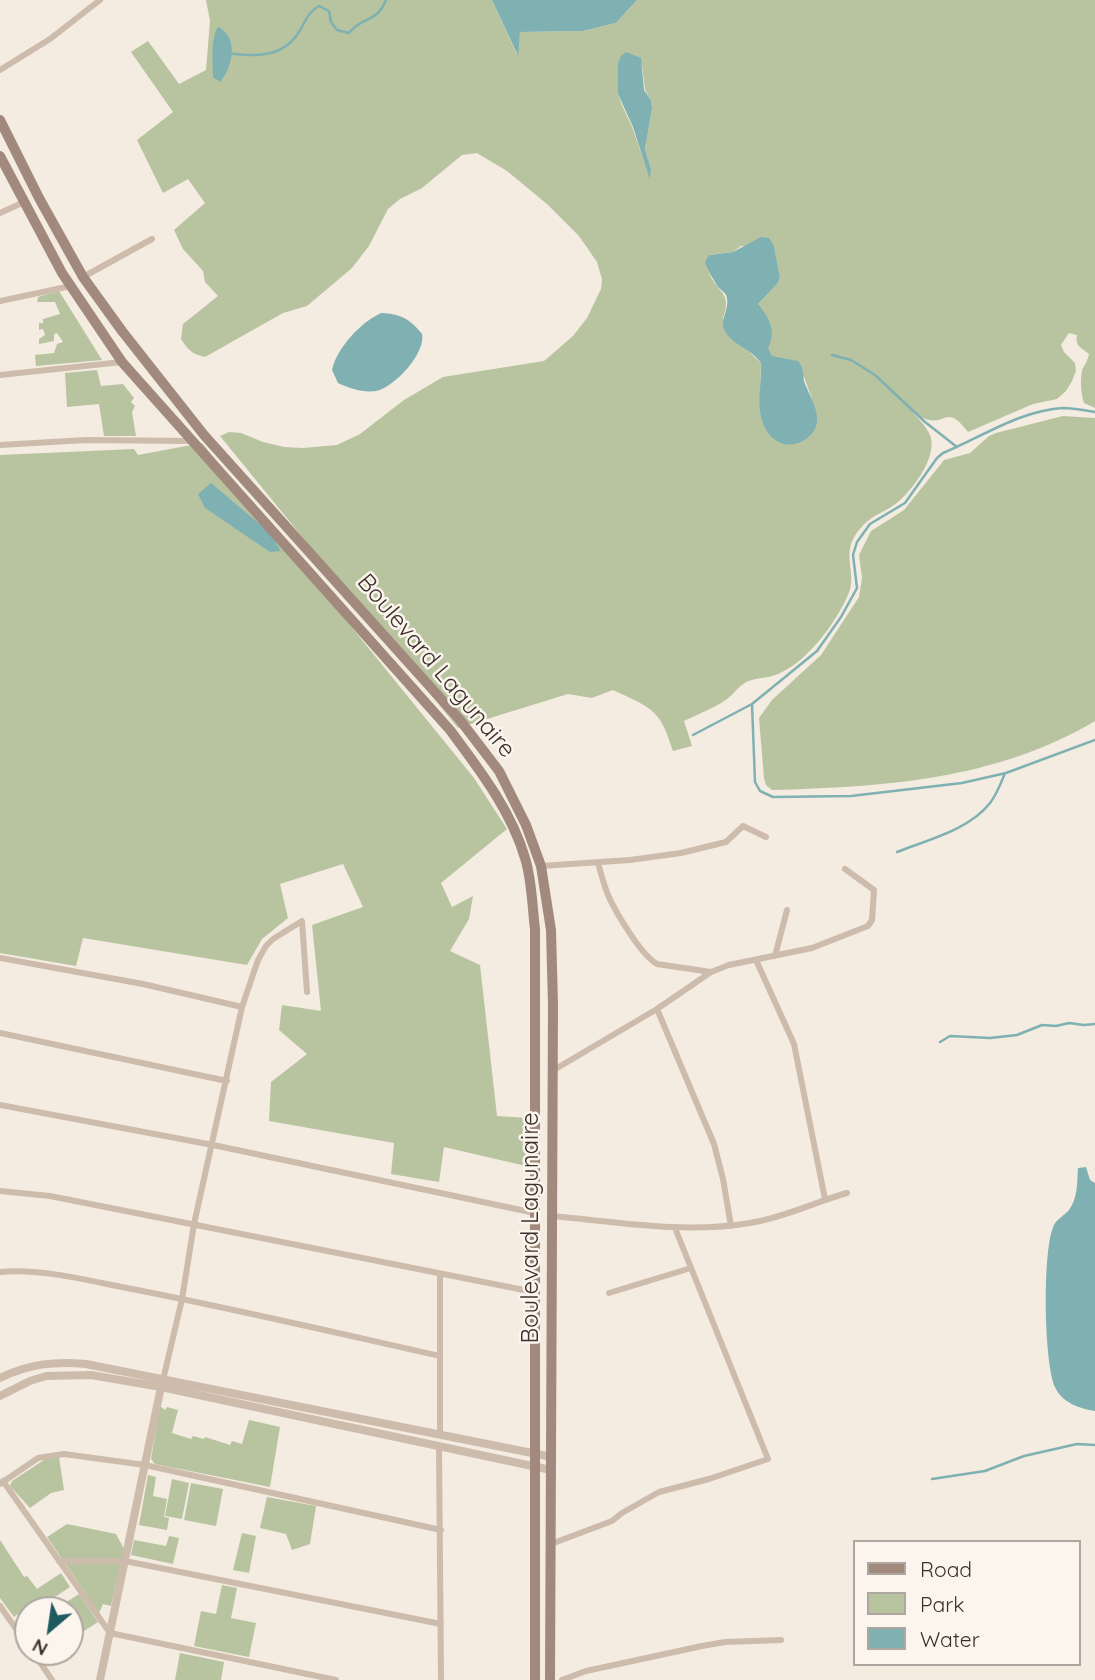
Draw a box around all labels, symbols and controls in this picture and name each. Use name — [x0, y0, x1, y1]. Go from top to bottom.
street label: Boulevard Lagunaire — [351, 568, 521, 764]
street label: Boulevard Lagunaire — [517, 1112, 545, 1344]
legend — [853, 1540, 1081, 1666]
text: Road — [920, 1556, 972, 1582]
text: Park — [920, 1591, 964, 1617]
north arrow — [14, 1596, 84, 1666]
text: Water — [920, 1626, 980, 1652]
text: N — [28, 1634, 52, 1661]

